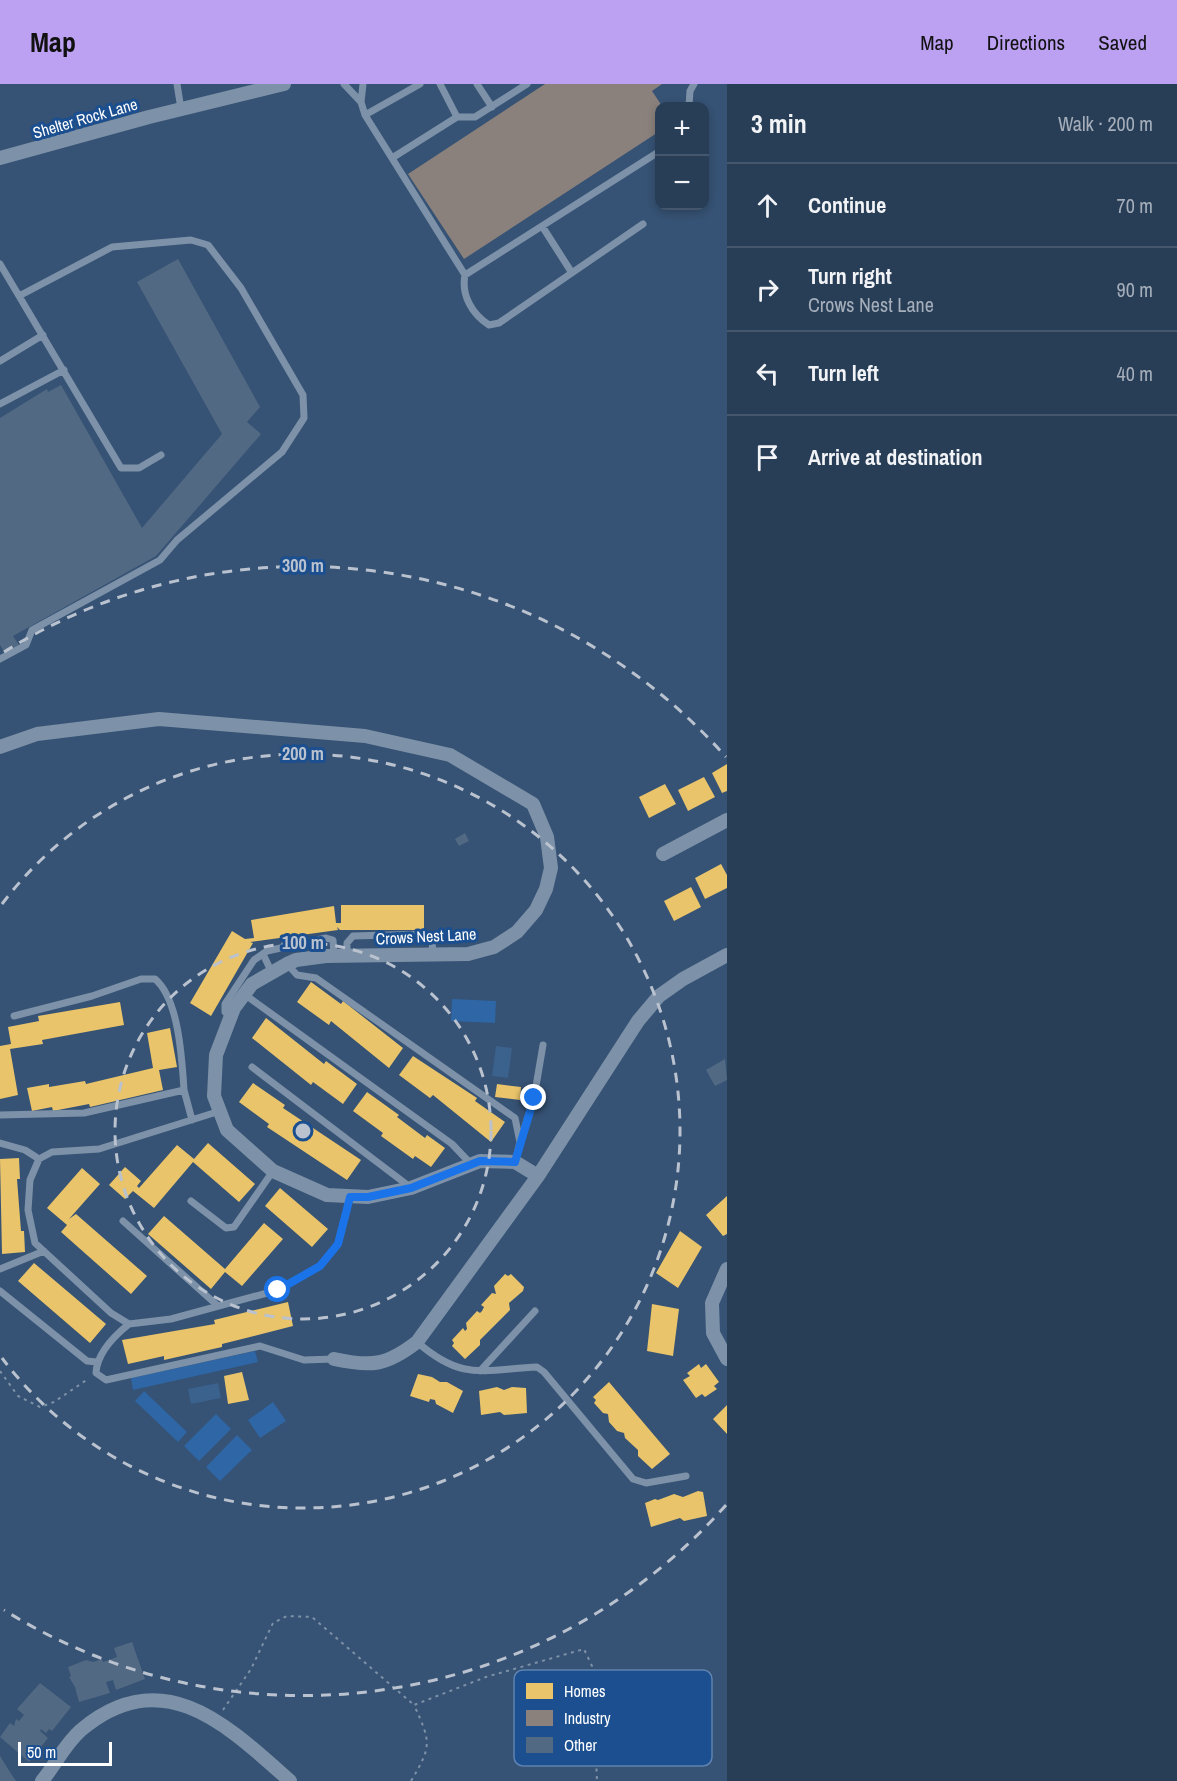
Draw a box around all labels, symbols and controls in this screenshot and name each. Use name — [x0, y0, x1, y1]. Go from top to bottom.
text: Map — [30, 23, 76, 61]
text: Map — [920, 28, 954, 57]
text: Directions — [987, 28, 1065, 57]
text: Saved — [1098, 28, 1147, 57]
street label: Shelter Rock Lane — [30, 93, 140, 143]
map controls — [655, 102, 709, 210]
button: + — [655, 102, 709, 156]
text: 3 min — [751, 106, 807, 141]
text: Walk · 200 m — [1058, 110, 1153, 137]
button: − — [655, 156, 709, 210]
icon: ahead — [751, 189, 784, 222]
text: Continue — [808, 190, 886, 220]
text: 70 m — [1117, 192, 1153, 219]
text: Turn right — [808, 261, 892, 291]
icon: right — [751, 273, 784, 306]
text: 90 m — [1117, 276, 1153, 303]
text: Crows Nest Lane — [808, 291, 934, 318]
icon: left — [751, 357, 784, 390]
text: Turn left — [808, 358, 879, 388]
text: 40 m — [1117, 360, 1153, 387]
icon: arrive — [751, 441, 784, 474]
text: Arrive at destination — [808, 442, 982, 472]
text: 300 m — [282, 553, 324, 578]
text: 200 m — [282, 741, 324, 766]
street label: Crows Nest Lane — [375, 922, 477, 950]
text: 100 m — [282, 930, 324, 955]
route end — [520, 1084, 546, 1110]
centre of rings — [293, 1121, 313, 1141]
route start — [264, 1276, 290, 1302]
legend — [514, 1670, 712, 1766]
text: Homes — [564, 1680, 606, 1702]
text: Industry — [564, 1707, 611, 1729]
text: Other — [564, 1734, 597, 1756]
scale bar — [18, 1739, 112, 1766]
text: 50 m — [27, 1741, 56, 1763]

